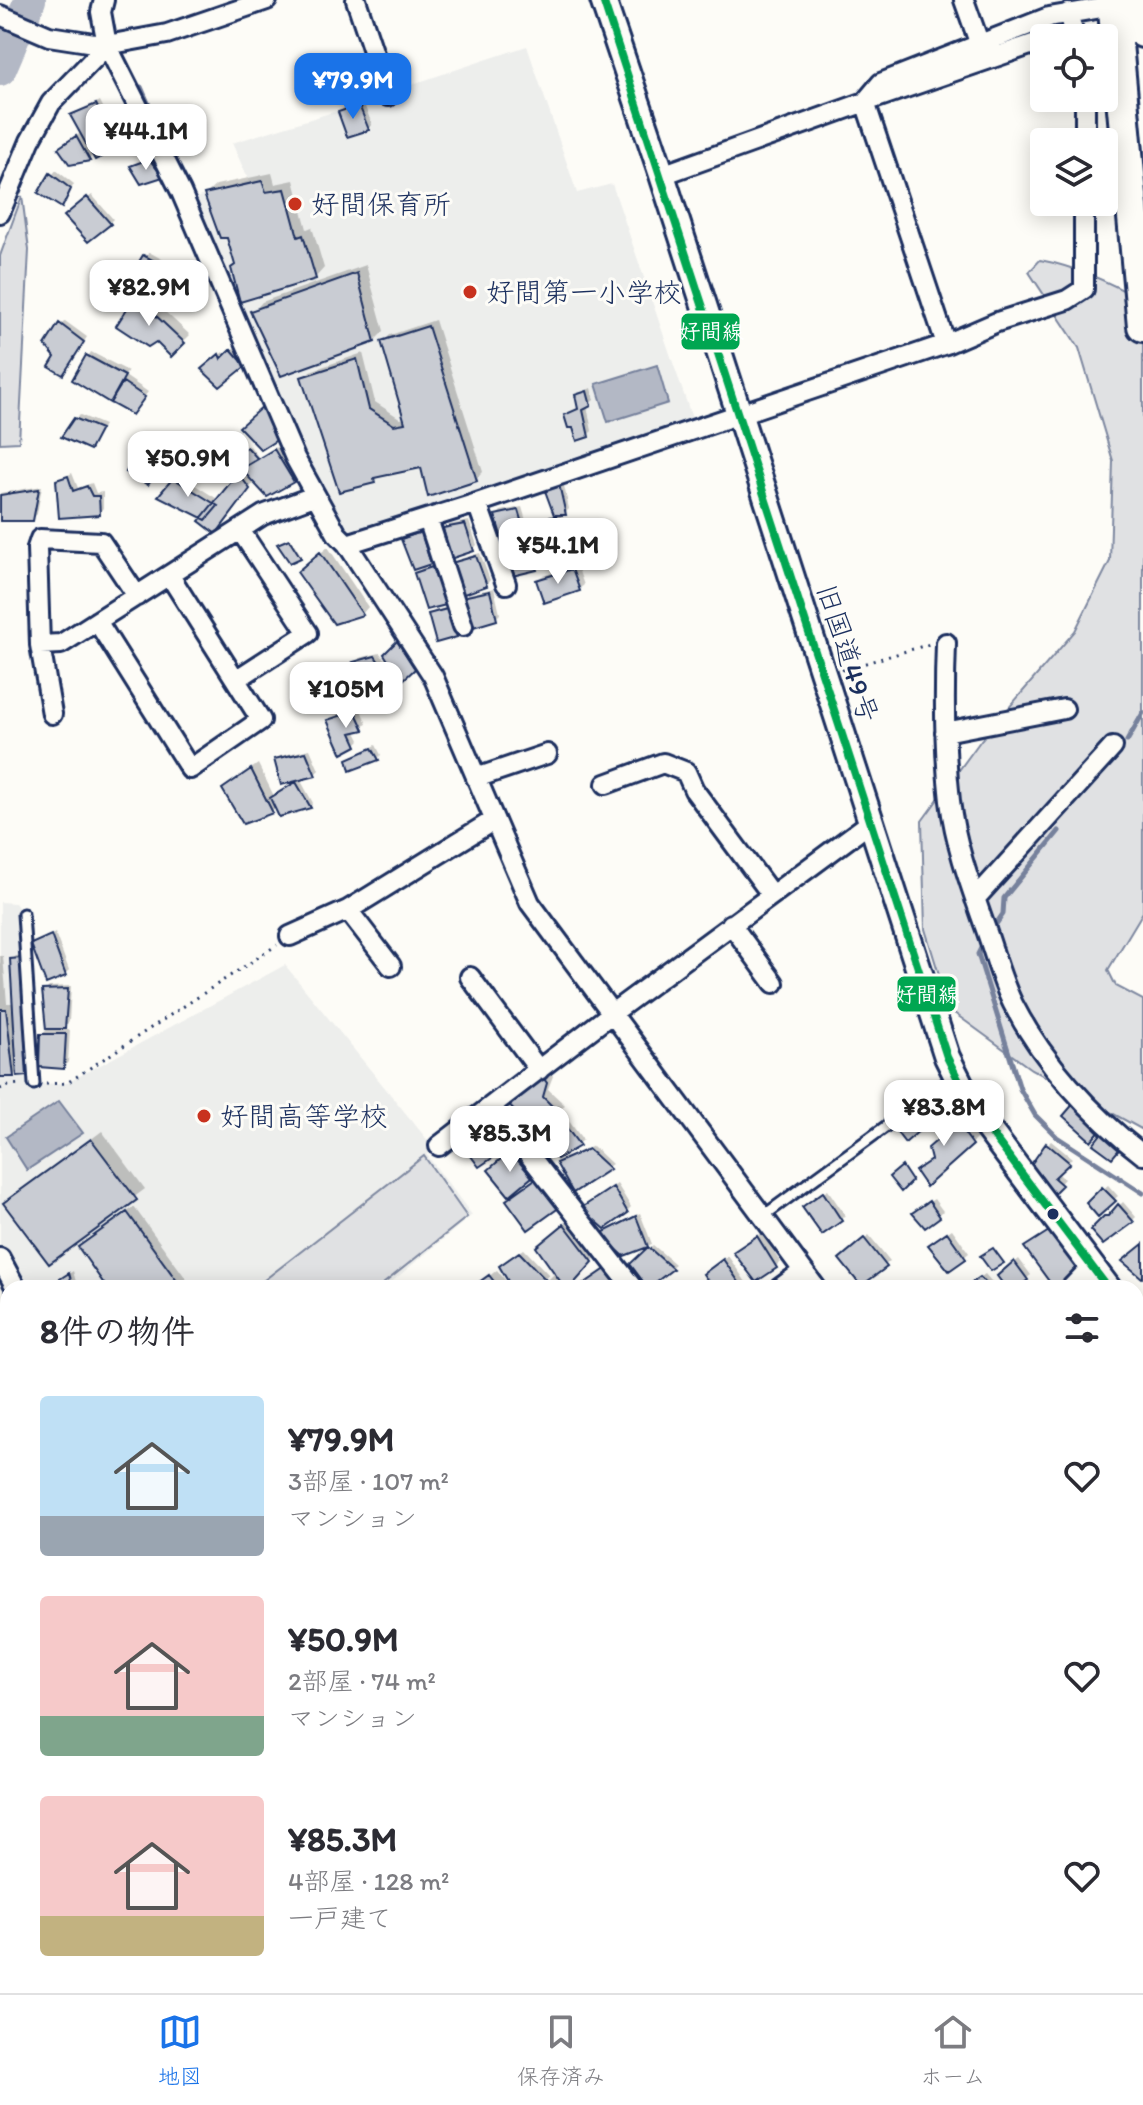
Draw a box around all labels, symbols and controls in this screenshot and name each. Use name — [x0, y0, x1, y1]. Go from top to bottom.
map controls — [1030, 24, 1118, 216]
button: locate — [1030, 24, 1118, 112]
pin: ¥79.9M — [288, 53, 418, 121]
text: ¥79.9M — [312, 63, 394, 95]
pin: ¥44.1M — [81, 104, 211, 172]
text: ¥44.1M — [104, 114, 188, 146]
button: layers — [1030, 128, 1118, 216]
place label: 好間保育所 — [311, 187, 451, 221]
marker: 好間保育所 — [286, 195, 304, 213]
pin: ¥82.9M — [84, 260, 214, 328]
text: ¥82.9M — [108, 270, 190, 302]
place label: 好間第一小学校 — [486, 275, 682, 309]
marker: 好間第一小学校 — [461, 283, 479, 301]
line badge: 好間線 — [680, 312, 741, 351]
text: 好間線 — [678, 318, 744, 345]
pin: ¥50.9M — [123, 431, 253, 499]
text: ¥50.9M — [146, 441, 230, 473]
pin: ¥54.1M — [493, 518, 623, 586]
text: ¥54.1M — [517, 528, 599, 560]
street label: 旧国道49号 — [810, 580, 886, 726]
pin: ¥105M — [290, 662, 402, 730]
text: ¥105M — [308, 672, 384, 704]
line badge: 好間線 — [896, 975, 957, 1013]
text: 好間線 — [894, 981, 960, 1008]
pin: ¥83.8M — [879, 1080, 1009, 1148]
text: ¥83.8M — [902, 1090, 986, 1122]
place label: 好間高等学校 — [220, 1099, 388, 1133]
pin: ¥85.3M — [445, 1106, 575, 1174]
marker: 好間高等学校 — [195, 1107, 213, 1125]
text: ¥85.3M — [468, 1116, 552, 1148]
unlabelled marker — [1045, 1206, 1061, 1222]
icon: filters — [1060, 1306, 1104, 1350]
text: 8件の物件 — [40, 1311, 195, 1352]
text: ¥79.9M — [288, 1419, 395, 1460]
icon: home — [104, 1428, 200, 1524]
icon: heart — [1060, 1454, 1104, 1498]
text: 3部屋 · 107 m² — [288, 1465, 449, 1497]
text: マンション — [288, 1502, 417, 1534]
text: ¥50.9M — [288, 1619, 399, 1660]
icon: home — [104, 1628, 200, 1724]
icon: heart — [1060, 1654, 1104, 1698]
text: 2部屋 · 74 m² — [288, 1665, 436, 1697]
text: マンション — [288, 1702, 417, 1734]
text: ¥85.3M — [288, 1819, 397, 1860]
icon: home — [104, 1828, 200, 1924]
icon: heart — [1060, 1854, 1104, 1898]
text: 4部屋 · 128 m² — [288, 1865, 449, 1897]
text: 一戸建て — [288, 1902, 392, 1934]
tab: 地図 — [158, 2010, 202, 2090]
tab: 保存済み — [517, 2010, 605, 2090]
tab: ホーム — [920, 2010, 985, 2090]

